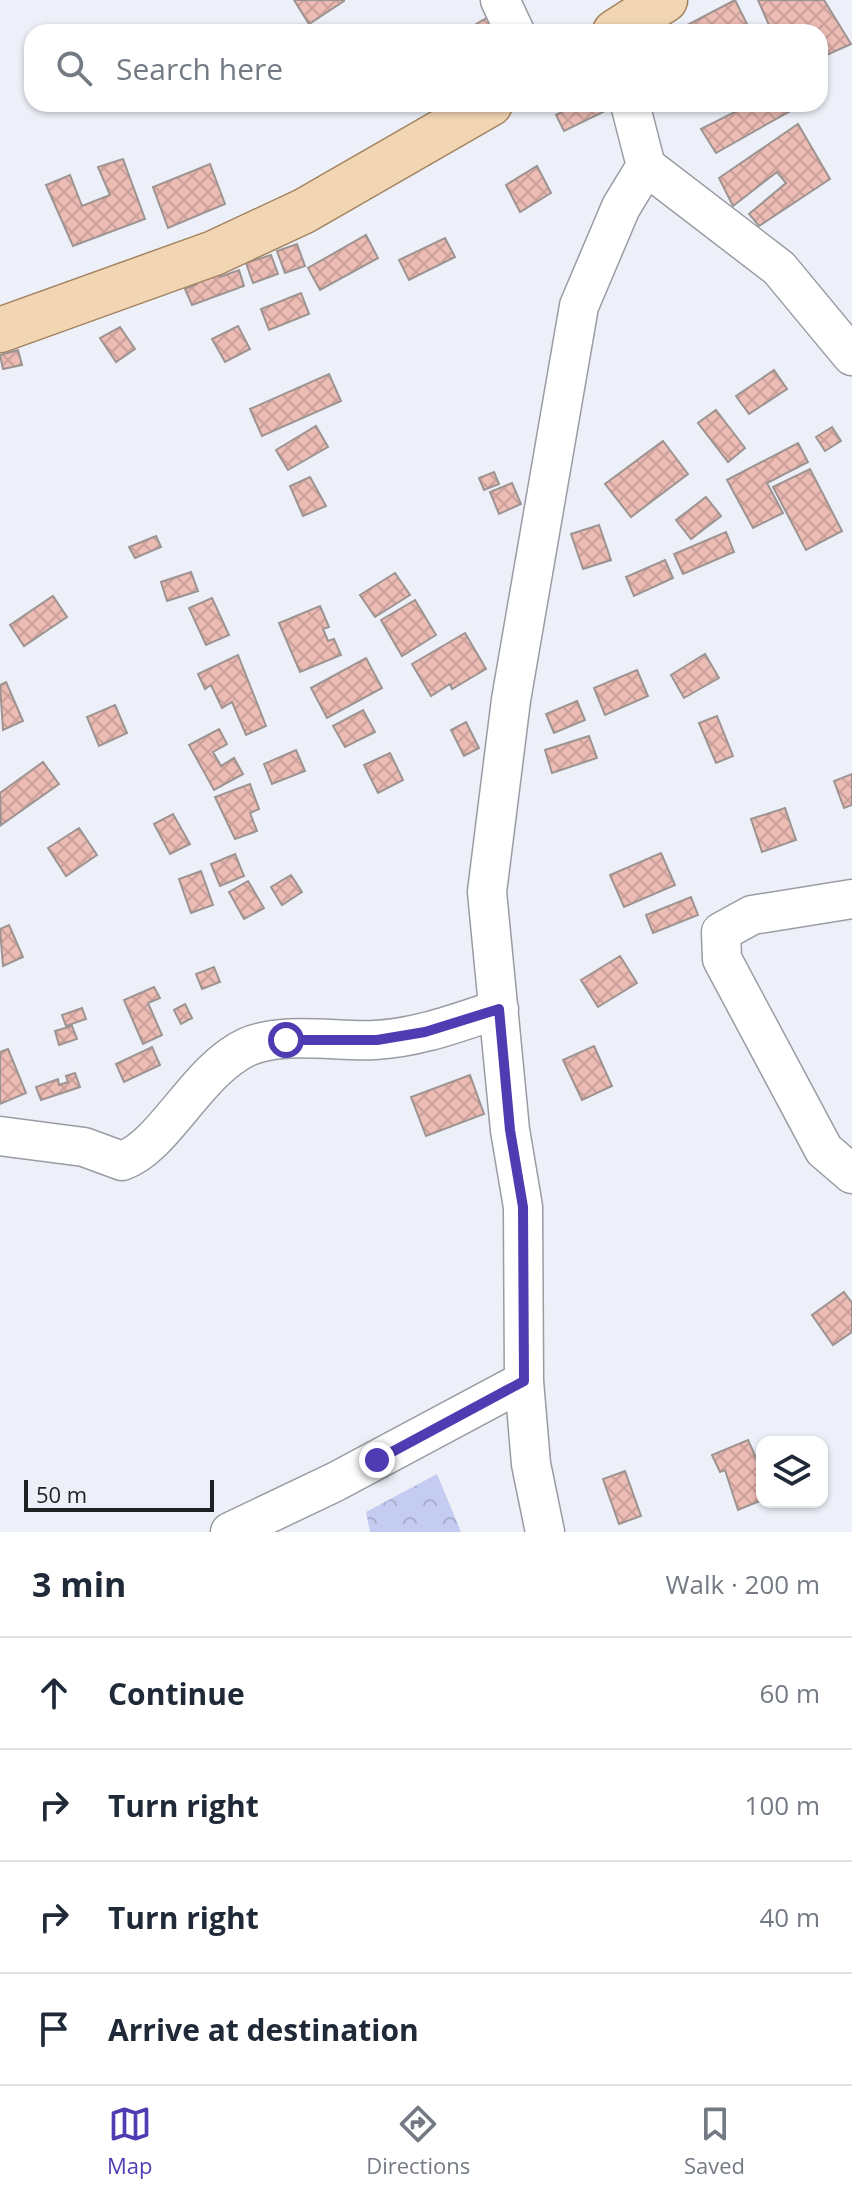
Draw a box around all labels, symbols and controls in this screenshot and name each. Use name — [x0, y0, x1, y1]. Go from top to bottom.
search box — [24, 24, 828, 112]
icon: search — [52, 46, 96, 90]
text: Search here — [116, 48, 283, 89]
route start — [268, 1022, 304, 1058]
map controls — [756, 1436, 828, 1508]
button: layers — [756, 1436, 828, 1508]
route end — [359, 1442, 395, 1478]
scale bar — [24, 1476, 214, 1512]
text: 50 m — [36, 1479, 87, 1509]
text: 3 min — [32, 1561, 126, 1607]
text: Walk · 200 m — [666, 1566, 820, 1602]
icon: ahead — [32, 1671, 76, 1715]
text: Continue — [108, 1673, 245, 1714]
text: 60 m — [759, 1675, 820, 1711]
icon: right — [32, 1783, 76, 1827]
text: Turn right — [108, 1785, 259, 1826]
text: 100 m — [745, 1787, 820, 1823]
icon: right — [32, 1895, 76, 1939]
text: Turn right — [108, 1897, 259, 1938]
text: 40 m — [759, 1899, 820, 1935]
icon: arrive — [32, 2007, 76, 2051]
text: Arrive at destination — [108, 2009, 419, 2050]
tab: Map — [107, 2102, 152, 2180]
tab: Directions — [366, 2102, 470, 2180]
tab: Saved — [684, 2102, 745, 2180]

